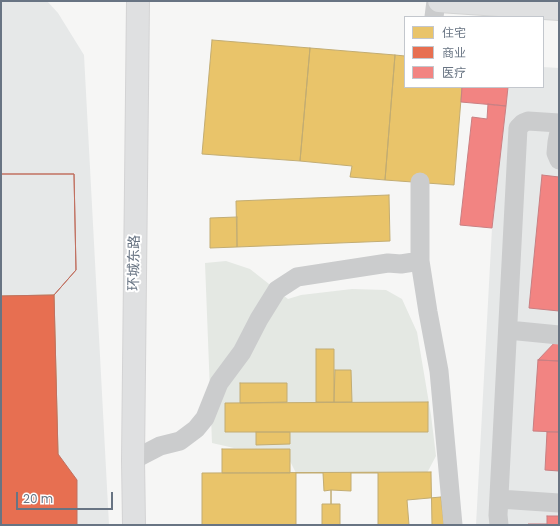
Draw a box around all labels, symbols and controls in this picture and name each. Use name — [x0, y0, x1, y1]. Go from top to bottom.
legend — [404, 16, 544, 88]
text: 住宅 — [442, 24, 466, 41]
text: 商业 — [442, 44, 466, 61]
text: 医疗 — [442, 64, 466, 81]
street label: 环城东路 — [126, 235, 144, 291]
scale bar — [18, 484, 115, 510]
text: 20 m — [23, 490, 53, 507]

